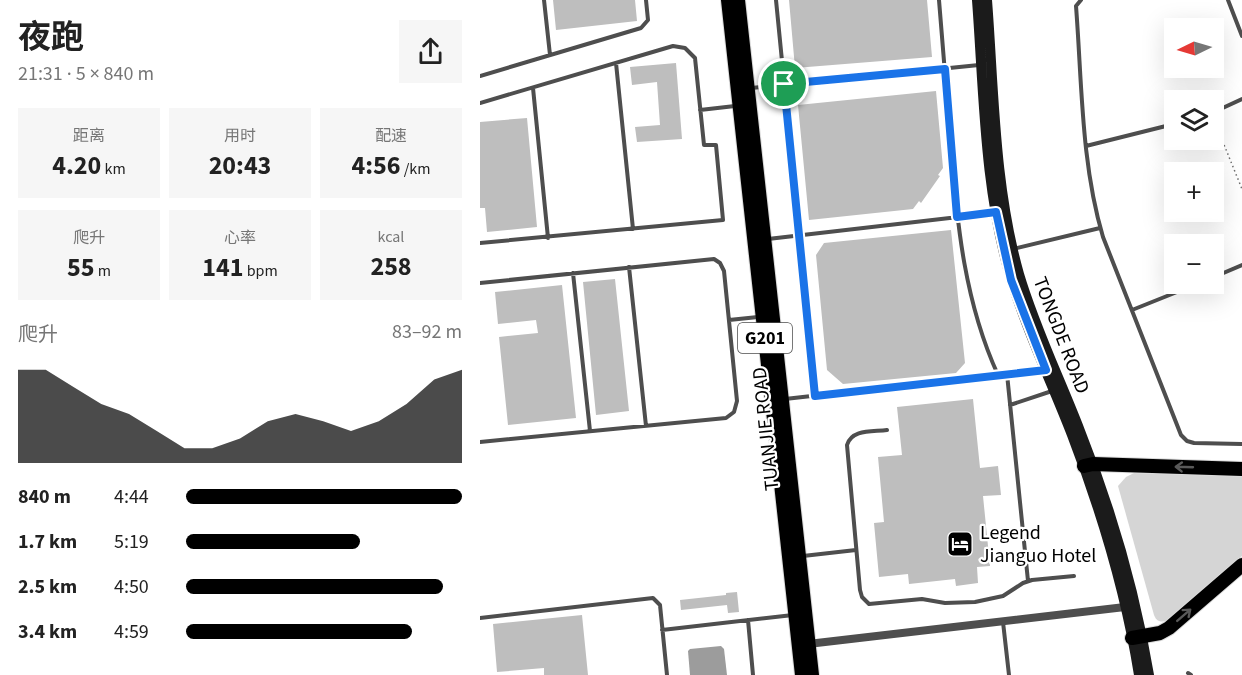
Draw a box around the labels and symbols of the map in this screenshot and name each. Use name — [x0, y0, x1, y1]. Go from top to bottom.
north arrow — [1164, 18, 1224, 78]
pin — [758, 58, 809, 109]
street label: TONGDE ROAD — [1026, 273, 1096, 398]
road number: G201 — [738, 323, 792, 353]
street label: TUANJIE ROAD — [746, 366, 786, 492]
one-way arrow — [1174, 461, 1194, 473]
place label: Legend Jianguo Hotel — [980, 519, 1096, 570]
hotel icon: Legend Jianguo Hotel — [945, 529, 975, 559]
one-way arrow — [1176, 608, 1191, 622]

